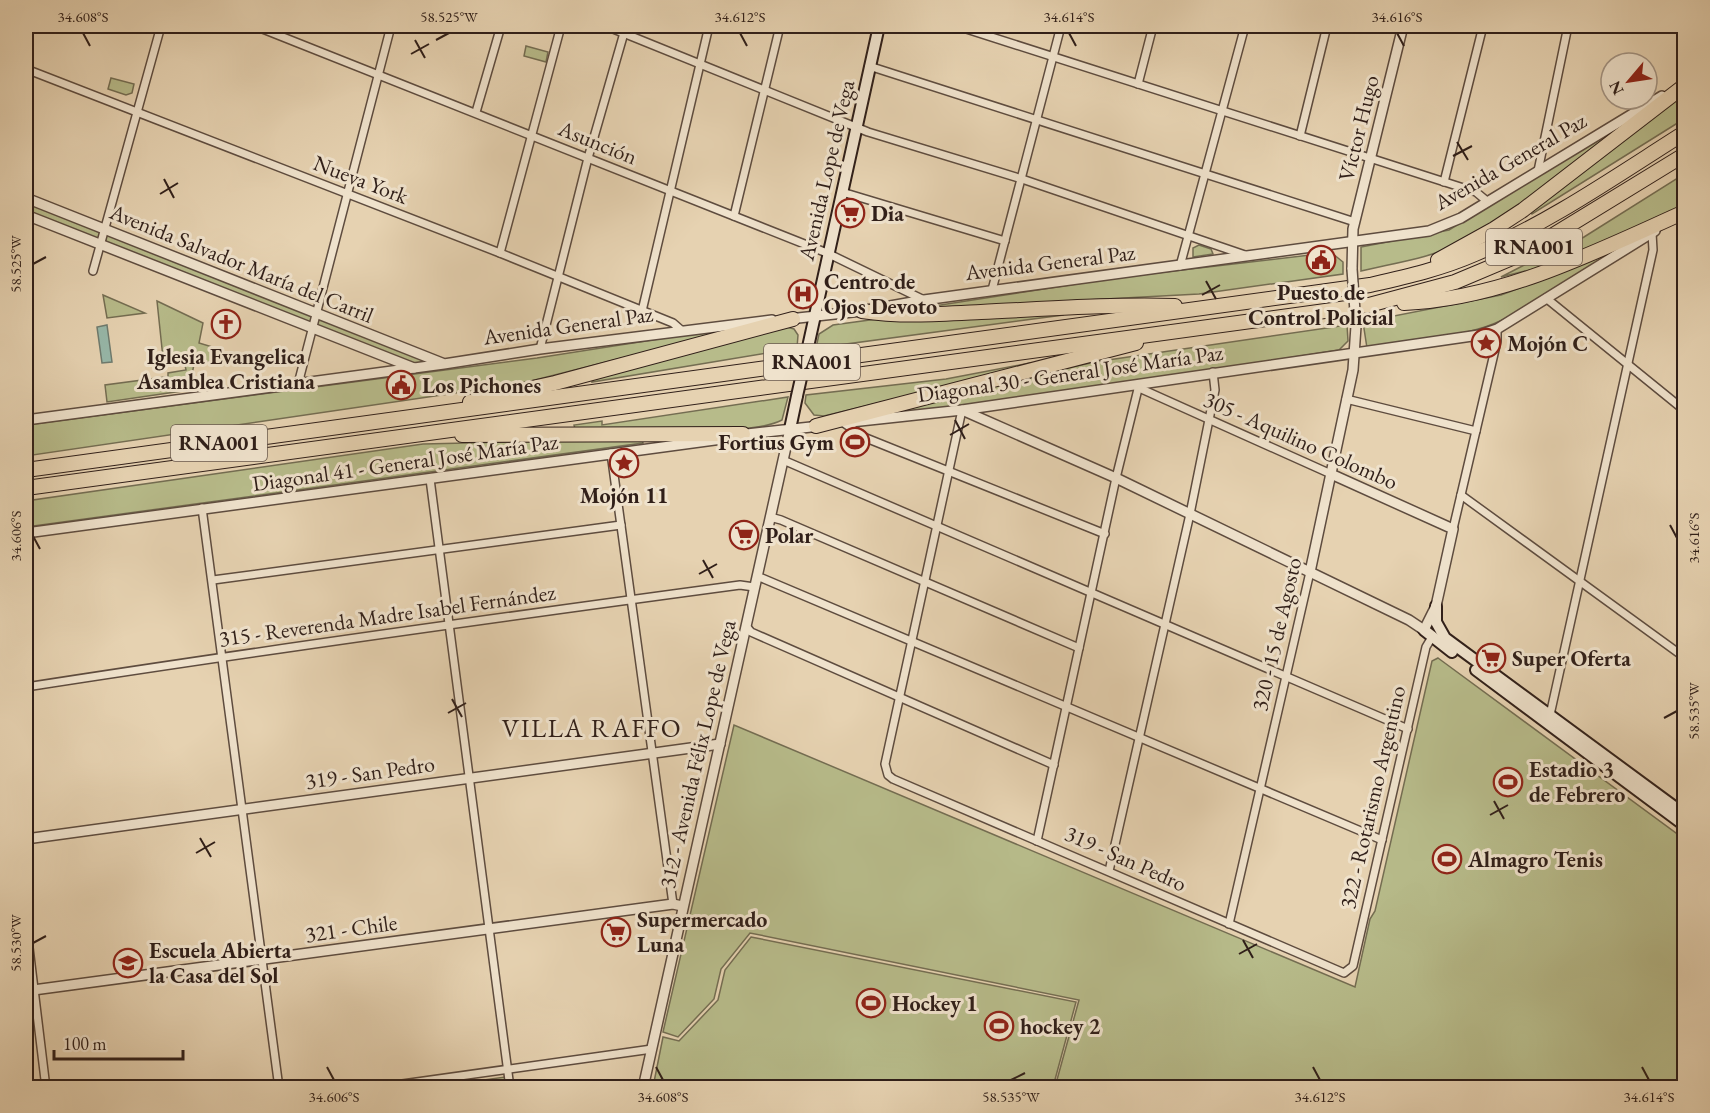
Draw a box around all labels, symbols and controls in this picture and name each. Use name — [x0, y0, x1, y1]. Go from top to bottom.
text: 34.608°S — [58, 7, 108, 26]
text: 58.525°W — [420, 7, 478, 26]
text: 34.612°S — [715, 7, 765, 26]
text: 34.614°S — [1044, 7, 1094, 26]
text: 34.616°S — [1372, 7, 1422, 26]
north arrow — [1599, 51, 1659, 111]
street label: Víctor Hugo — [1331, 72, 1386, 184]
street label: Avenida Lope de Vega — [791, 77, 861, 264]
text: N — [1604, 77, 1629, 99]
street label: Avenida General Paz — [1428, 106, 1592, 217]
street label: Asunción — [553, 113, 642, 171]
street label: Nueva York — [309, 148, 413, 211]
street label: Avenida Salvador María del Carril — [105, 197, 378, 330]
supermarket icon: Dia — [834, 197, 866, 229]
place label: Dia — [871, 199, 904, 228]
road number: RNA001 — [1486, 229, 1582, 265]
text: 58.525°W — [6, 235, 25, 293]
street label: Avenida General Paz — [962, 238, 1137, 287]
public building icon: Puesto de Control Policial — [1305, 244, 1337, 276]
place label: Centro de Ojos Devoto — [824, 267, 937, 321]
hospital icon: Centro de Ojos Devoto — [787, 278, 819, 310]
place label: Puesto de Control Policial — [1248, 278, 1394, 332]
street label: Avenida General Paz — [480, 299, 655, 352]
church icon: Iglesia Evangelica Asamblea Cristiana — [210, 308, 242, 340]
place icon: Mojón C — [1470, 327, 1502, 359]
place label: Mojón C — [1507, 329, 1588, 358]
street label: Diagonal 30 - General José María Paz — [916, 338, 1225, 409]
place label: Iglesia Evangelica Asamblea Cristiana — [136, 342, 315, 396]
road number: RNA001 — [764, 344, 860, 380]
public building icon: Los Pichones — [385, 369, 417, 401]
place label: Los Pichones — [422, 371, 541, 400]
street label: 305 - Aquilino Colombo — [1199, 385, 1402, 496]
road number: RNA001 — [171, 425, 267, 461]
sports icon: Fortius Gym — [839, 426, 871, 458]
street label: Diagonal 41 - General José María Paz — [251, 427, 560, 498]
place label: Fortius Gym — [718, 428, 834, 457]
place icon: Mojón 11 — [608, 447, 640, 479]
place label: Mojón 11 — [580, 481, 668, 510]
text: 34.606°S — [6, 511, 25, 561]
text: 34.616°S — [1684, 513, 1703, 563]
supermarket icon: Polar — [728, 519, 760, 551]
place label: Polar — [765, 521, 814, 550]
street label: 320 - 15 de Agosto — [1245, 554, 1308, 714]
street label: 315 - Reverenda Madre Isabel Fernández — [217, 577, 558, 653]
street label: 312 - Avenida Félix Lope de Vega — [652, 617, 743, 891]
supermarket icon: Super Oferta — [1475, 642, 1507, 674]
place label: Super Oferta — [1512, 644, 1631, 673]
text: 58.535°W — [1684, 682, 1703, 740]
street label: 322 - Rotarismo Argentino — [1333, 683, 1412, 912]
district label: VILLA RAFFO — [502, 711, 682, 745]
street label: 319 - San Pedro — [304, 749, 437, 796]
place label: Estadio 3 de Febrero — [1529, 755, 1625, 809]
sports icon: Estadio 3 de Febrero — [1492, 766, 1524, 798]
street label: 319 - San Pedro — [1060, 819, 1191, 898]
sports icon: Almagro Tenis — [1431, 843, 1463, 875]
place label: Almagro Tenis — [1467, 845, 1603, 874]
place label: Supermercado Luna — [637, 905, 767, 959]
street label: 321 - Chile — [303, 908, 399, 949]
text: 58.530°W — [6, 914, 25, 972]
supermarket icon: Supermercado Luna — [600, 916, 632, 948]
place label: Escuela Abierta la Casa del Sol — [149, 936, 292, 990]
school or university icon: Escuela Abierta la Casa del Sol — [112, 947, 144, 979]
sports icon: Hockey 1 — [855, 987, 887, 1019]
place label: Hockey 1 — [892, 989, 978, 1018]
sports icon: hockey 2 — [983, 1010, 1015, 1042]
place label: hockey 2 — [1020, 1012, 1101, 1041]
scale bar — [54, 1023, 183, 1061]
text: 100 m — [63, 1032, 107, 1055]
text: 34.606°S — [309, 1087, 359, 1106]
text: 34.608°S — [638, 1087, 688, 1106]
text: 58.535°W — [982, 1087, 1040, 1106]
text: 34.612°S — [1295, 1087, 1345, 1106]
text: 34.614°S — [1624, 1087, 1674, 1106]

